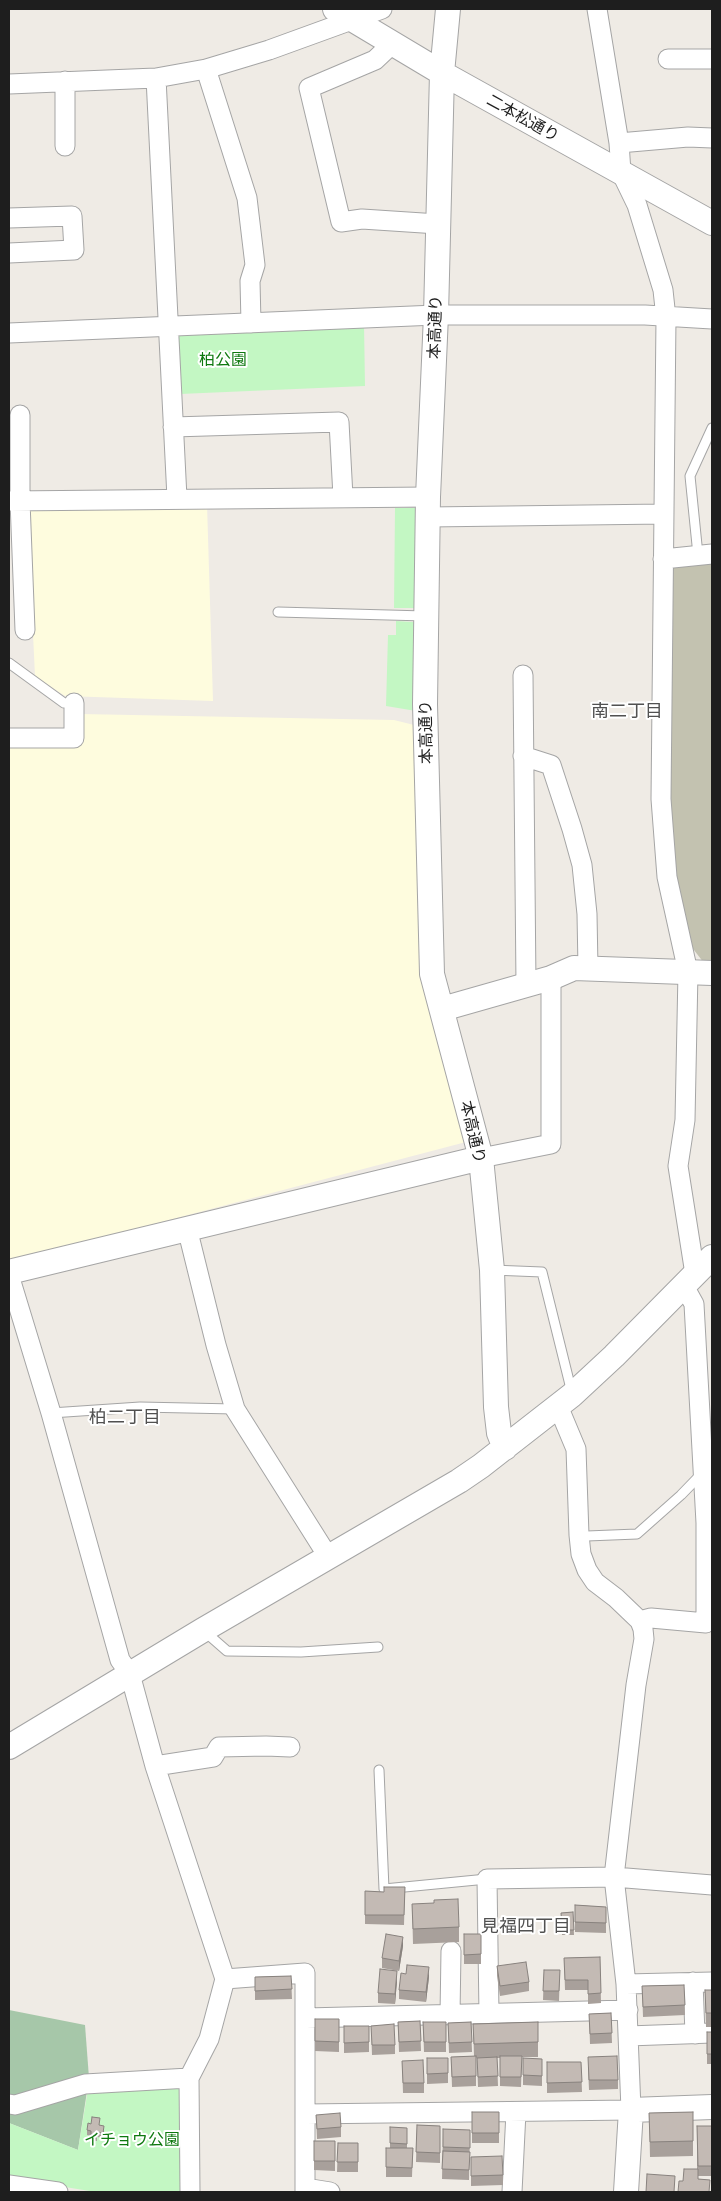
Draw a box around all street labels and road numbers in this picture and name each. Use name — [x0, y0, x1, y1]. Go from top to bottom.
street label: 二本松通り — [483, 90, 563, 146]
street label: 本高通り — [424, 295, 446, 359]
street label: 本高通り — [416, 700, 436, 764]
street label: 本高通り — [456, 1099, 490, 1165]

